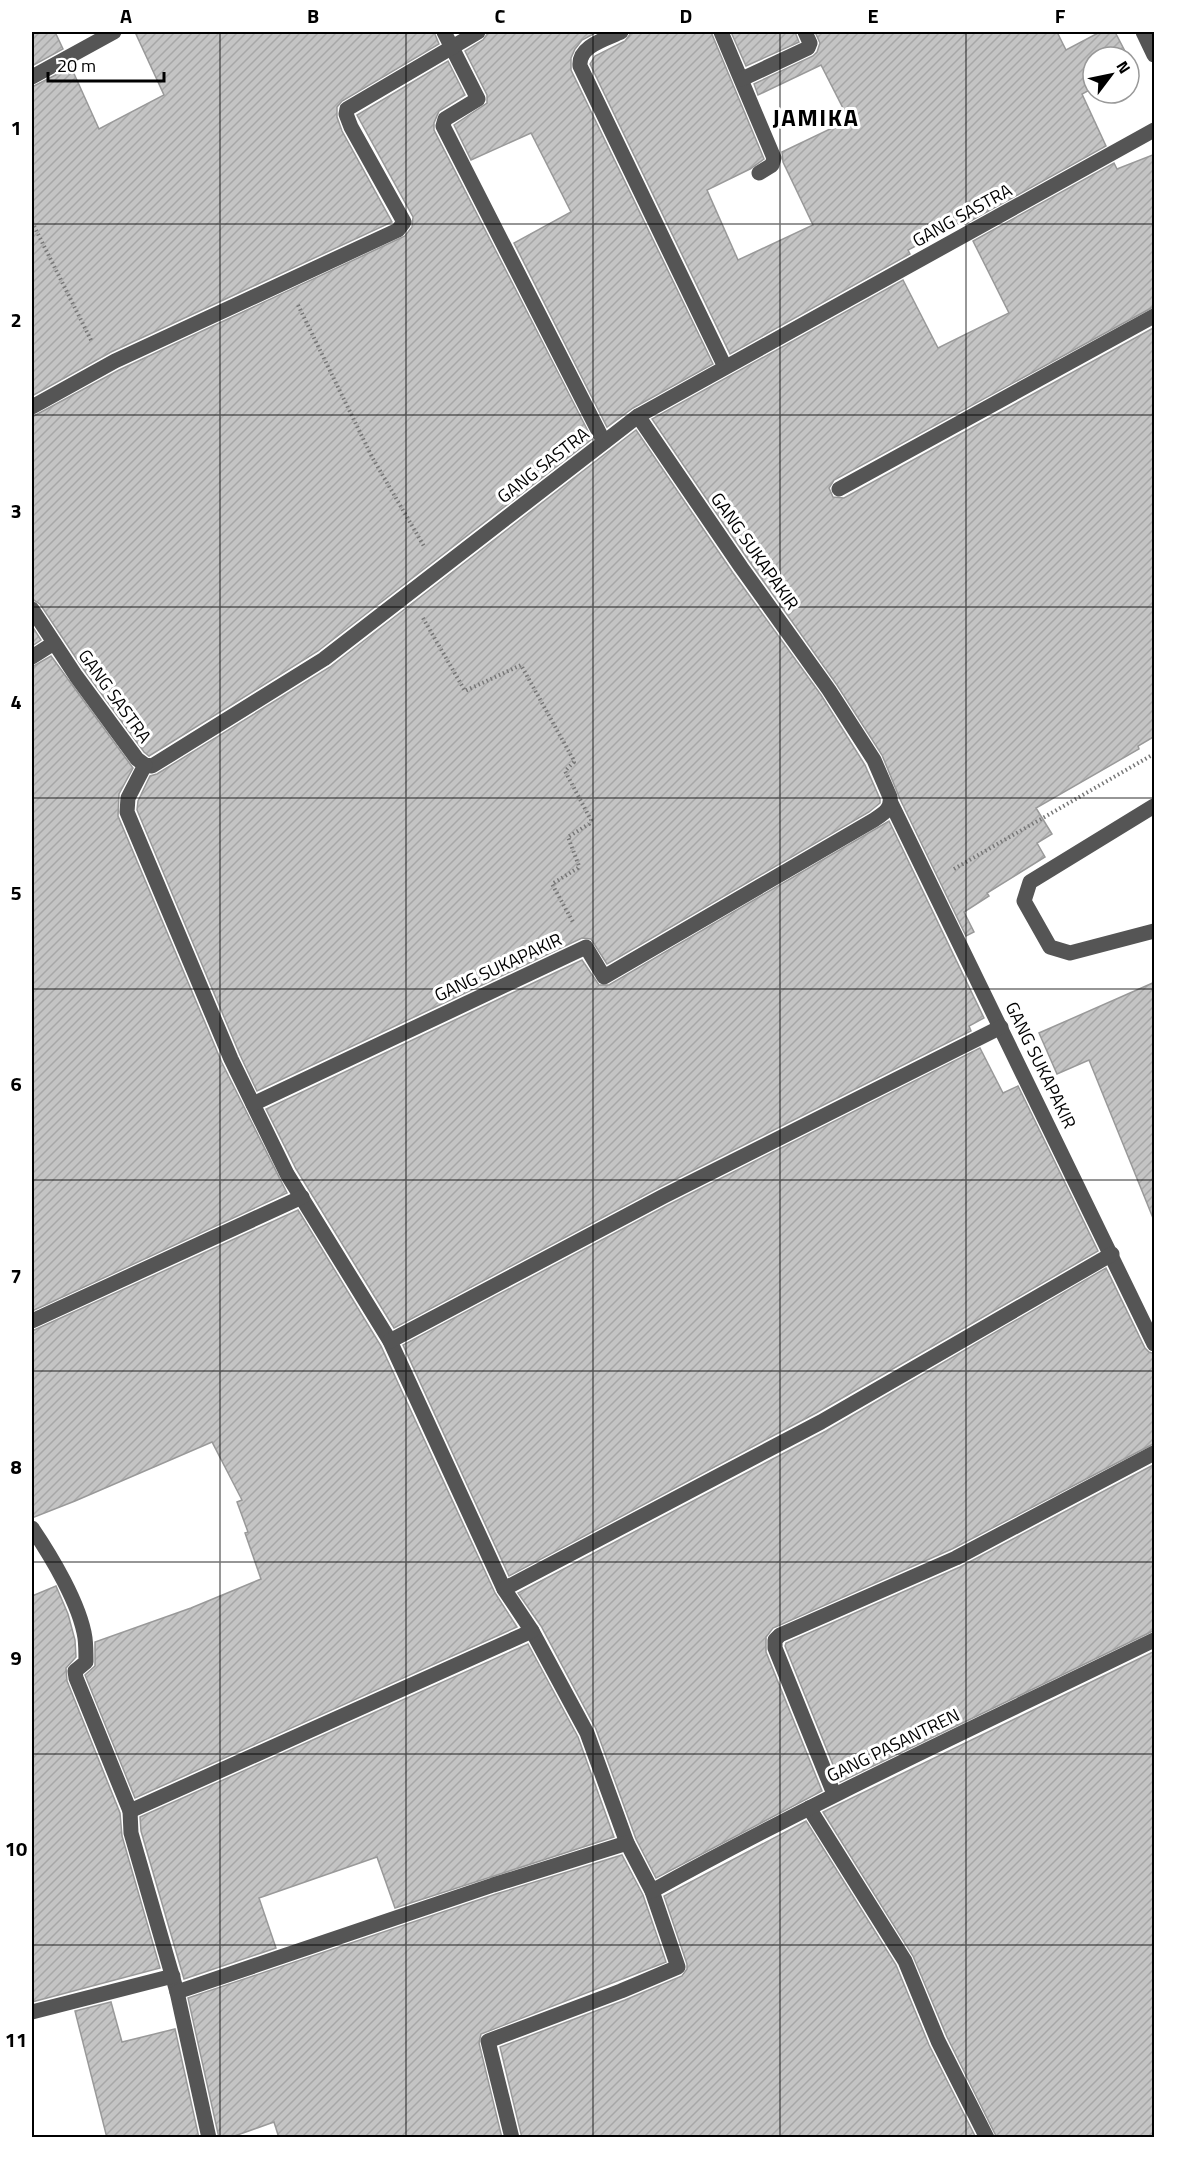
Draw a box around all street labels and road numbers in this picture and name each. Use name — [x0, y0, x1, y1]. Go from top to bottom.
street label: GANG SASTRA — [907, 176, 1017, 254]
street label: GANG SASTRA — [491, 420, 595, 510]
street label: GANG SUKAPAKIR — [704, 487, 806, 615]
street label: GANG SASTRA — [72, 644, 158, 749]
street label: GANG SUKAPAKIR — [430, 926, 566, 1008]
street label: GANG SUKAPAKIR — [999, 997, 1083, 1133]
street label: GANG PASANTREN — [822, 1701, 964, 1789]

